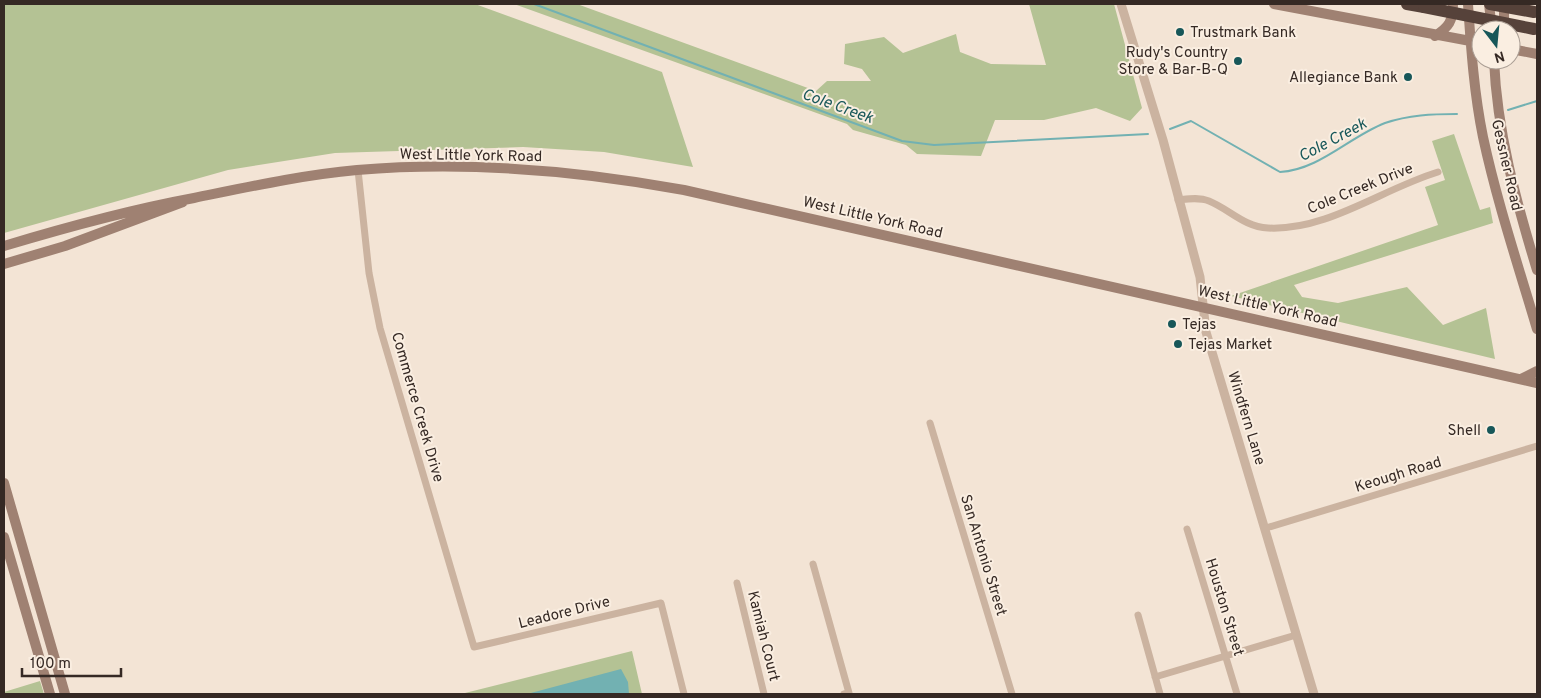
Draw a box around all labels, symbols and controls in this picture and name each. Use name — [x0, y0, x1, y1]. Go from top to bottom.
north arrow — [1471, 20, 1521, 70]
place label: Trustmark Bank — [1190, 24, 1296, 43]
marker: Trustmark Bank — [1174, 26, 1186, 38]
place label: Rudy's Country Store & Bar-B-Q — [1119, 44, 1228, 80]
text: N — [1492, 46, 1506, 66]
marker: Rudy's Country Store & Bar-B-Q — [1232, 55, 1244, 67]
place label: Allegiance Bank — [1289, 69, 1398, 88]
marker: Allegiance Bank — [1402, 71, 1414, 83]
water label: Cole Creek — [799, 85, 877, 129]
water label: Cole Creek — [1295, 114, 1371, 167]
street label: Gessner Road — [1486, 118, 1525, 213]
street label: West Little York Road — [399, 146, 542, 167]
street label: Cole Creek Drive — [1305, 160, 1416, 219]
street label: West Little York Road — [801, 193, 944, 244]
street label: West Little York Road — [1196, 282, 1339, 333]
place label: Tejas — [1182, 316, 1216, 335]
marker: Tejas — [1166, 318, 1178, 330]
street label: Commerce Creek Drive — [386, 330, 447, 485]
place label: Tejas Market — [1188, 336, 1272, 355]
marker: Tejas Market — [1172, 338, 1184, 350]
street label: Windfern Lane — [1222, 369, 1269, 468]
place label: Shell — [1447, 422, 1481, 441]
marker: Shell — [1485, 424, 1497, 436]
street label: Keough Road — [1353, 453, 1444, 498]
street label: San Antonio Street — [955, 492, 1010, 619]
street label: Houston Street — [1200, 556, 1247, 659]
street label: Kamiah Court — [742, 589, 783, 684]
street label: Leadore Drive — [517, 593, 612, 634]
scale bar — [22, 646, 121, 678]
text: 100 m — [30, 655, 71, 674]

